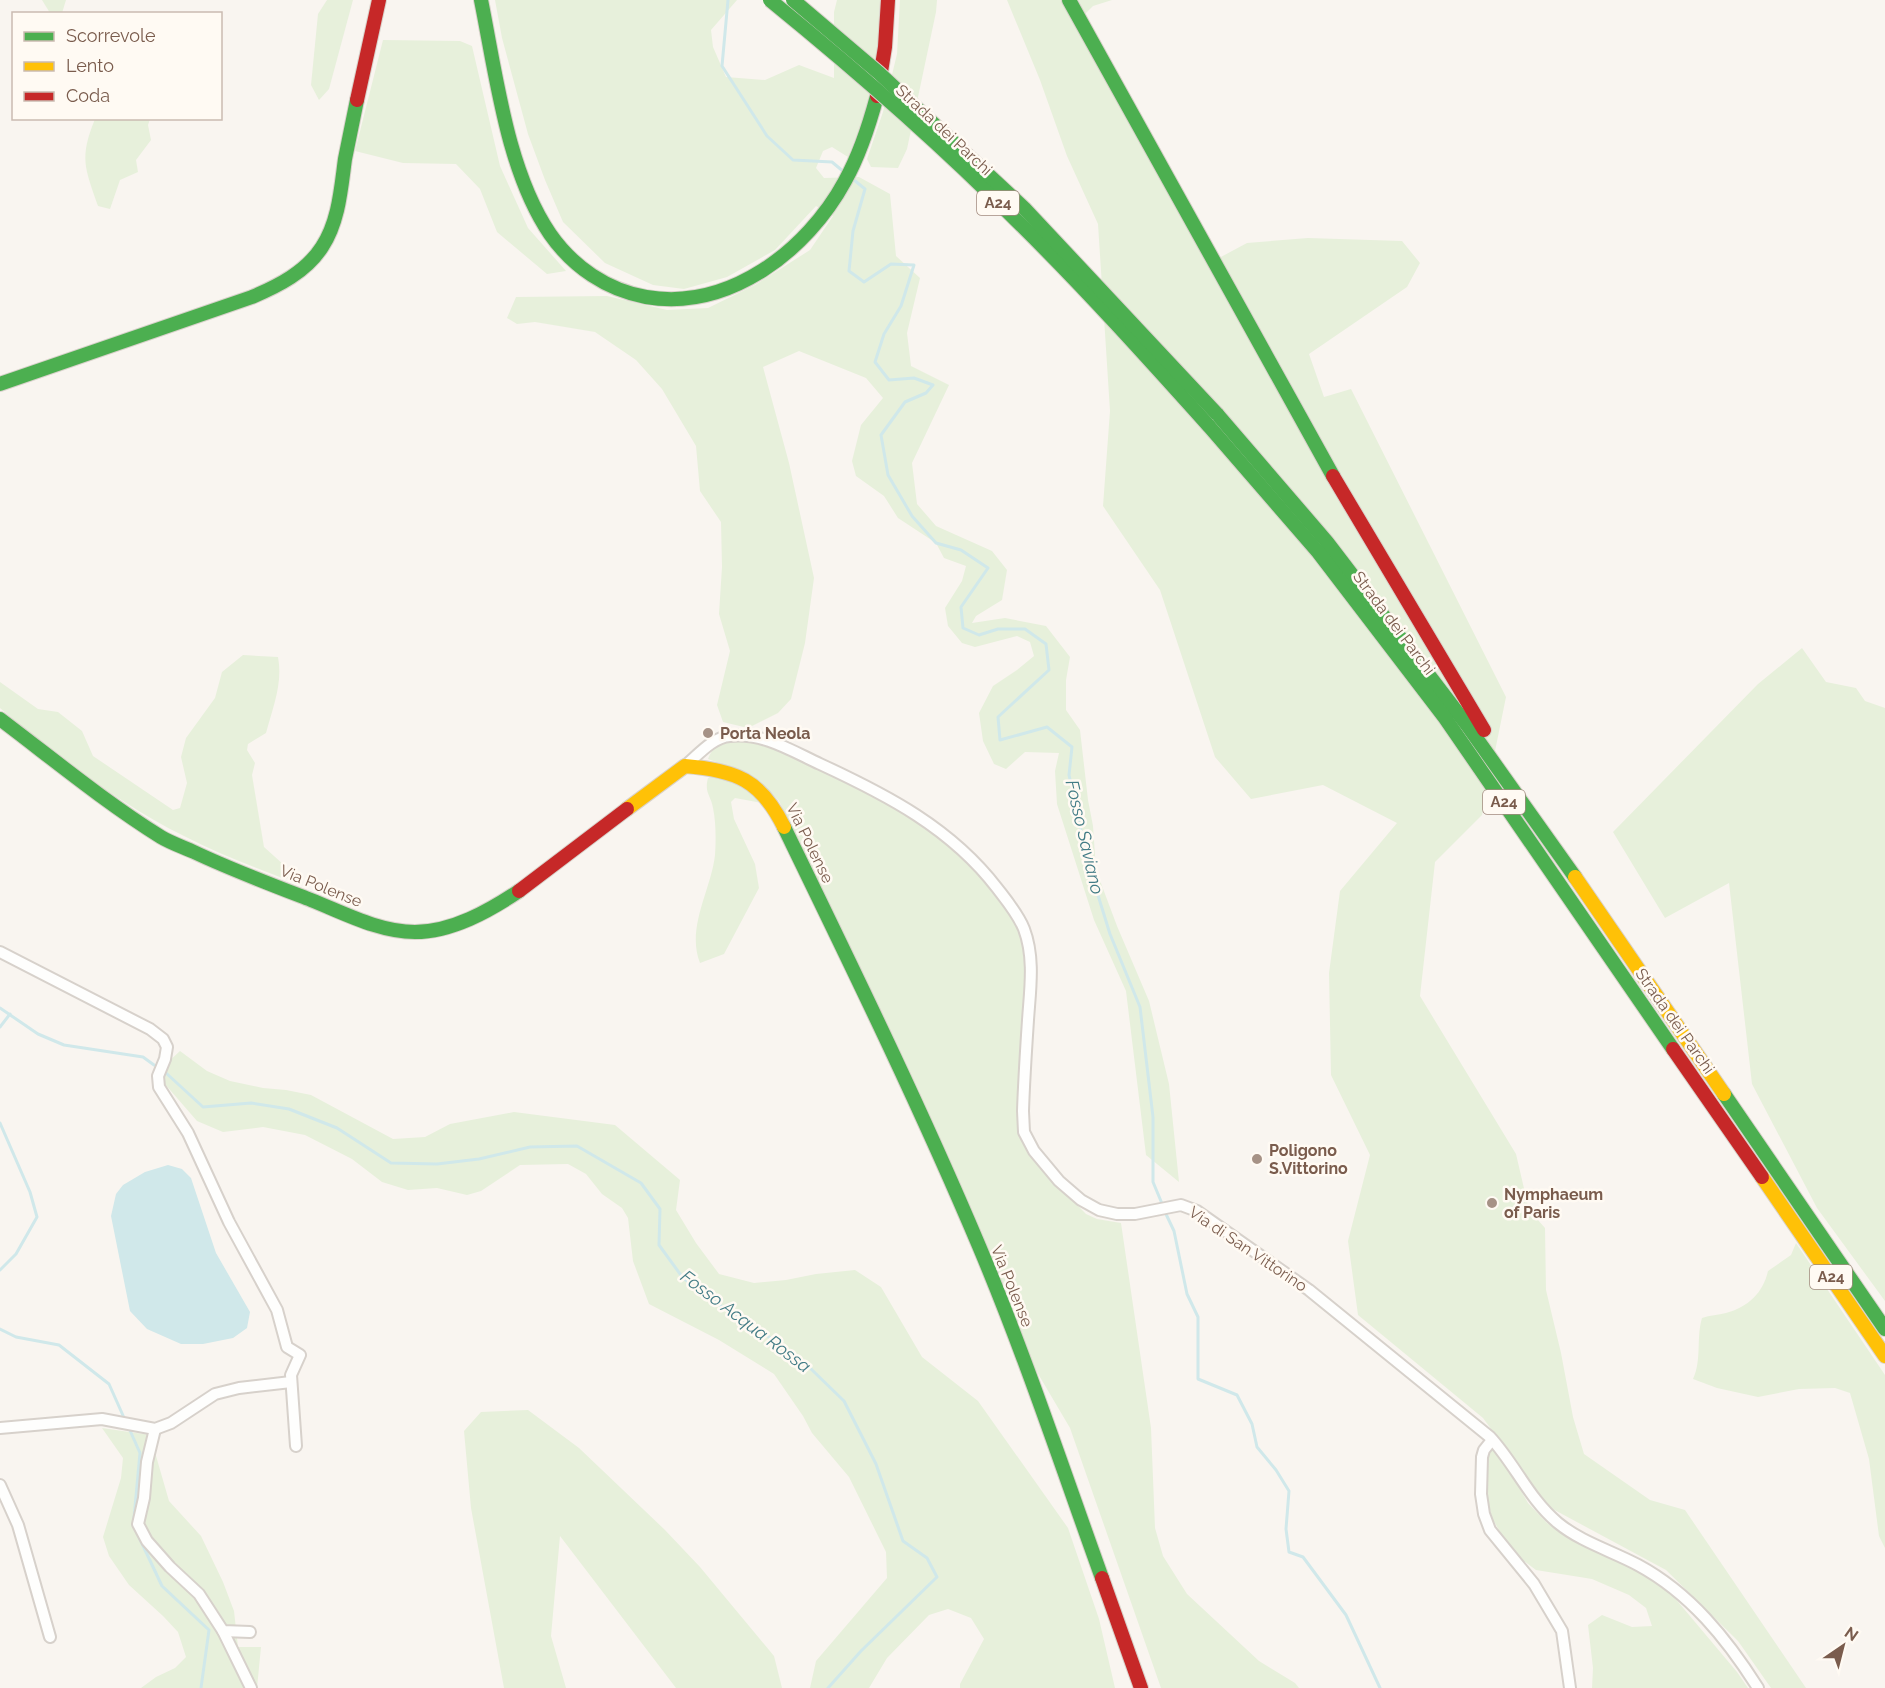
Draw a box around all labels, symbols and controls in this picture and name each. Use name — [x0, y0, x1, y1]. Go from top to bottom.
legend — [12, 12, 222, 120]
text: Scorrevole — [66, 25, 156, 46]
text: Lento — [66, 55, 114, 76]
street label: Strada dei Parchi — [892, 81, 996, 179]
text: Coda — [66, 85, 110, 106]
road number: A24 — [977, 191, 1019, 215]
street label: Strada dei Parchi — [1349, 568, 1439, 678]
place label: Porta Neola — [720, 724, 810, 743]
marker: Porta Neola — [701, 726, 715, 740]
water label: Fosso Saviano — [1062, 778, 1108, 896]
road number: A24 — [1483, 790, 1525, 814]
street label: Via Polense — [782, 800, 838, 886]
street label: Via Polense — [277, 861, 365, 911]
street label: Strada dei Parchi — [1632, 965, 1718, 1077]
place label: Poligono S.Vittorino — [1269, 1141, 1348, 1178]
marker: Poligono S.Vittorino — [1250, 1152, 1264, 1166]
place label: Nymphaeum of Paris — [1504, 1185, 1603, 1222]
marker: Nymphaeum of Paris — [1485, 1196, 1499, 1210]
street label: Via di San Vittorino — [1185, 1202, 1311, 1296]
street label: Via Polense — [987, 1242, 1037, 1330]
water label: Fosso Acqua Rossa — [677, 1265, 815, 1377]
road number: A24 — [1810, 1265, 1852, 1289]
north arrow — [1813, 1616, 1873, 1676]
text: N — [1841, 1623, 1862, 1645]

